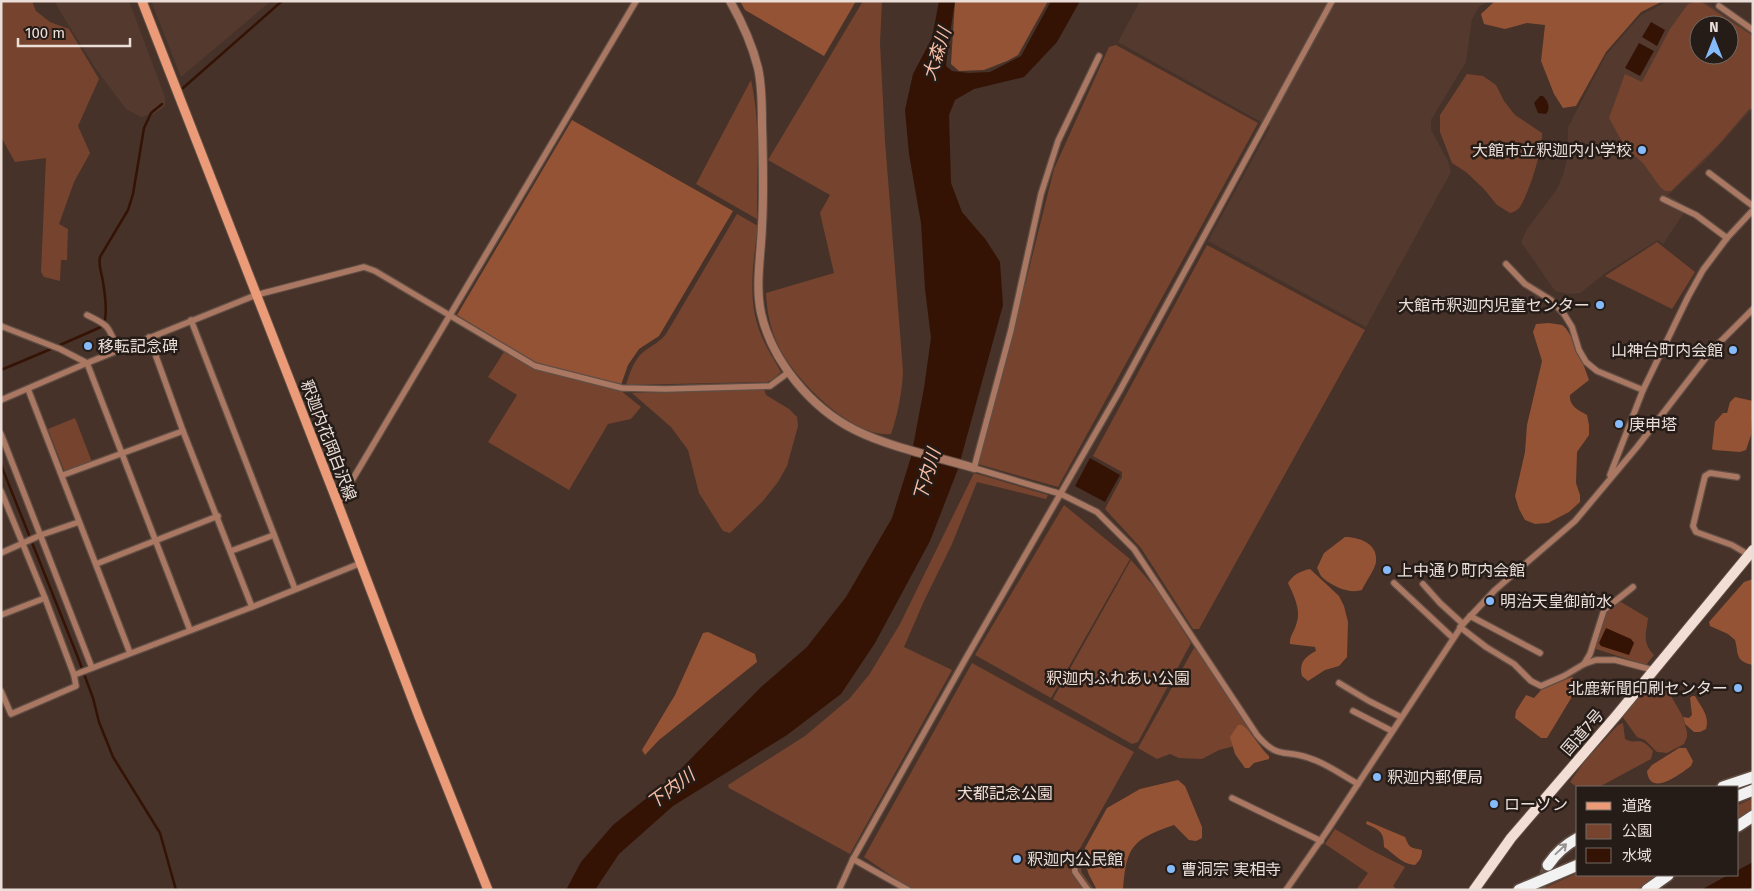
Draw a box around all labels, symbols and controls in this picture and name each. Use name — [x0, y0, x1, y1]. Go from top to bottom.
scale bar — [18, 15, 130, 47]
north arrow — [1689, 15, 1739, 65]
text: N — [1709, 19, 1719, 36]
water label: 大森川 — [918, 23, 956, 83]
text: 100 m — [25, 24, 65, 42]
place label: 大館市立釈迦内小学校 — [1472, 141, 1632, 160]
marker: 大館市立釈迦内小学校 — [1636, 144, 1648, 156]
place label: 大館市釈迦内児童センター — [1398, 296, 1590, 315]
marker: 大館市釈迦内児童センター — [1594, 299, 1606, 311]
place label: 移転記念碑 — [98, 337, 178, 356]
marker: 移転記念碑 — [82, 340, 94, 352]
place label: 山神台町内会館 — [1611, 341, 1723, 360]
marker: 山神台町内会館 — [1727, 344, 1739, 356]
street label: 釈迦内花岡白沢線 — [297, 377, 360, 503]
place label: 庚申塔 — [1629, 415, 1677, 434]
marker: 庚申塔 — [1613, 418, 1625, 430]
water label: 下内川 — [909, 444, 946, 504]
place label: 上中通り町内会館 — [1397, 561, 1525, 580]
marker: 上中通り町内会館 — [1381, 564, 1393, 576]
place label: 明治天皇御前水 — [1500, 592, 1612, 611]
marker: 明治天皇御前水 — [1484, 595, 1496, 607]
park label: 釈迦内ふれあい公園 — [1046, 669, 1190, 688]
place label: 北鹿新聞印刷センター — [1568, 679, 1728, 698]
marker: 北鹿新聞印刷センター — [1732, 682, 1744, 694]
street label: 国道7号 — [1557, 705, 1608, 759]
water label: 下内川 — [643, 763, 701, 814]
place label: 釈迦内郵便局 — [1387, 768, 1483, 787]
marker: 釈迦内郵便局 — [1371, 771, 1383, 783]
park label: 犬都記念公園 — [957, 784, 1053, 803]
legend — [1576, 786, 1739, 876]
place label: ローソン — [1504, 795, 1568, 814]
text: 道路 — [1622, 797, 1652, 815]
marker: ローソン — [1488, 798, 1500, 810]
text: 公園 — [1622, 822, 1652, 840]
one-way arrow — [1555, 843, 1567, 855]
text: 水域 — [1622, 847, 1652, 865]
place label: 釈迦内公民館 — [1027, 850, 1123, 869]
marker: 釈迦内公民館 — [1011, 853, 1023, 865]
place label: 曹洞宗 実相寺 — [1181, 860, 1281, 879]
marker: 曹洞宗 実相寺 — [1165, 863, 1177, 875]

